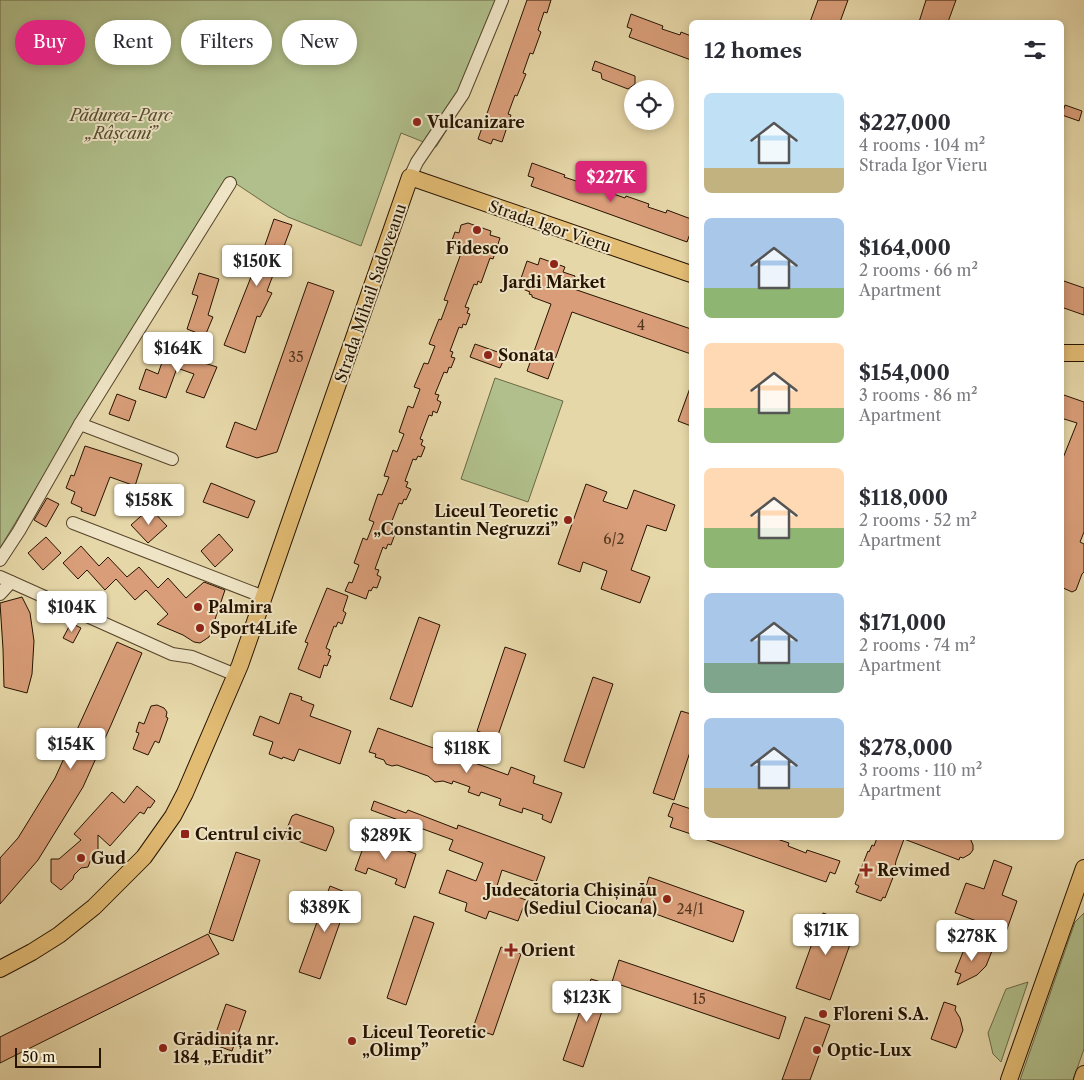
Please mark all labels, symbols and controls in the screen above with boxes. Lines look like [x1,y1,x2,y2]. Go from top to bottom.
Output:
chip: Buy [15,20,85,65]
chip: Rent [95,20,171,65]
chip: Filters [181,20,272,65]
chip: New [282,20,357,65]
icon: filters [1021,36,1049,64]
text: 12 homes [704,38,802,63]
map controls [624,80,674,130]
button: locate [624,80,674,130]
park label: Pădurea-Parc „Râșcani” [68,105,173,144]
text: $227,000 [859,110,951,135]
place label: Vulcanizare [426,112,525,132]
icon: home [744,113,804,173]
marker: Vulcanizare [411,116,423,128]
text: 4 rooms · 104 m² [859,135,985,155]
text: Strada Igor Vieru [859,155,988,175]
pin: $227K [576,160,646,203]
text: $227K [587,167,635,187]
street label: Strada Igor Vieru [486,196,614,256]
street label: Strada Mihail Sadoveanu [330,201,410,385]
marker: Fidesco [471,224,483,236]
text: $164,000 [859,235,951,260]
place label: Fidesco [445,238,509,258]
icon: home [744,238,804,298]
pin: $150K [222,244,292,287]
text: $150K [233,251,281,271]
marker: Jardi Market [548,258,560,270]
text: 2 rooms · 66 m² [859,260,978,280]
place label: Jardi Market [499,272,606,292]
text: Apartment [859,280,941,300]
house number: 4 [637,316,645,334]
pin: $164K [143,332,213,374]
text: $164K [154,338,202,358]
place label: Sonata [498,345,555,365]
house number: 35 [288,348,304,366]
marker: Sonata [482,349,494,361]
text: $154,000 [859,360,950,385]
icon: home [744,363,804,423]
text: 3 rooms · 86 m² [859,385,978,405]
text: Apartment [859,405,941,425]
pin: $158K [114,484,184,526]
text: $118,000 [859,485,948,510]
icon: home [744,488,804,548]
text: $158K [125,490,173,510]
place label: Liceul Teoretic „Constantin Negruzzi” [373,501,558,539]
text: 2 rooms · 52 m² [859,510,977,530]
marker: Liceul Teoretic „Constantin Negruzzi” [562,514,574,526]
house number: 6/2 [603,530,625,548]
text: Apartment [859,530,941,550]
pin: $104K [37,590,107,633]
text: $104K [48,597,96,617]
place label: Palmira [208,597,273,617]
marker: Palmira [192,601,204,613]
text: $171,000 [859,610,946,635]
icon: home [744,613,804,673]
place label: Sport4Life [210,618,298,638]
marker: Sport4Life [194,622,206,634]
text: 2 rooms · 74 m² [859,635,976,655]
text: Apartment [859,655,941,675]
pin: $154K [36,728,106,770]
pin: $118K [432,732,502,774]
text: $154K [47,734,95,754]
text: $278,000 [859,735,953,760]
text: $118K [444,738,490,758]
icon: home [744,738,804,798]
text: 3 rooms · 110 m² [859,760,982,780]
text: Apartment [859,780,941,800]
pin: $289K [351,818,421,861]
place label: Centrul civic [195,824,302,844]
text: $289K [361,825,411,845]
marker: Centrul civic [179,828,191,840]
place label: Gud [91,848,126,868]
marker: Gud [75,852,87,864]
place label: Revimed [877,860,950,880]
marker: Revimed [859,863,873,877]
place label: Judecătoria Chișinău (Sediul Ciocana) [482,880,657,918]
pin: $389K [290,890,360,933]
marker: Judecătoria Chișinău (Sediul Ciocana) [661,893,673,905]
text: $389K [300,897,350,917]
house number: 24/1 [676,900,704,918]
pin: $171K [791,914,861,956]
text: $171K [804,920,848,940]
pin: $278K [937,920,1007,962]
text: $278K [947,926,997,946]
place label: Orient [521,940,576,960]
marker: Orient [505,944,517,956]
pin: $123K [552,980,622,1023]
text: $123K [563,987,611,1007]
house number: 15 [692,990,706,1008]
place label: Floreni S.A. [833,1004,929,1024]
marker: Floreni S.A. [817,1008,829,1020]
place label: Liceul Teoretic „Olimp” [362,1022,486,1060]
place label: Grădinița nr. 184 „Erudit” [173,1029,279,1067]
marker: Liceul Teoretic „Olimp” [346,1035,358,1047]
place label: Optic-Lux [827,1040,912,1060]
marker: Grădinița nr. 184 „Erudit” [157,1042,169,1054]
marker: Optic-Lux [811,1044,823,1056]
scale bar [15,1045,101,1068]
text: 50 m [22,1048,55,1066]

